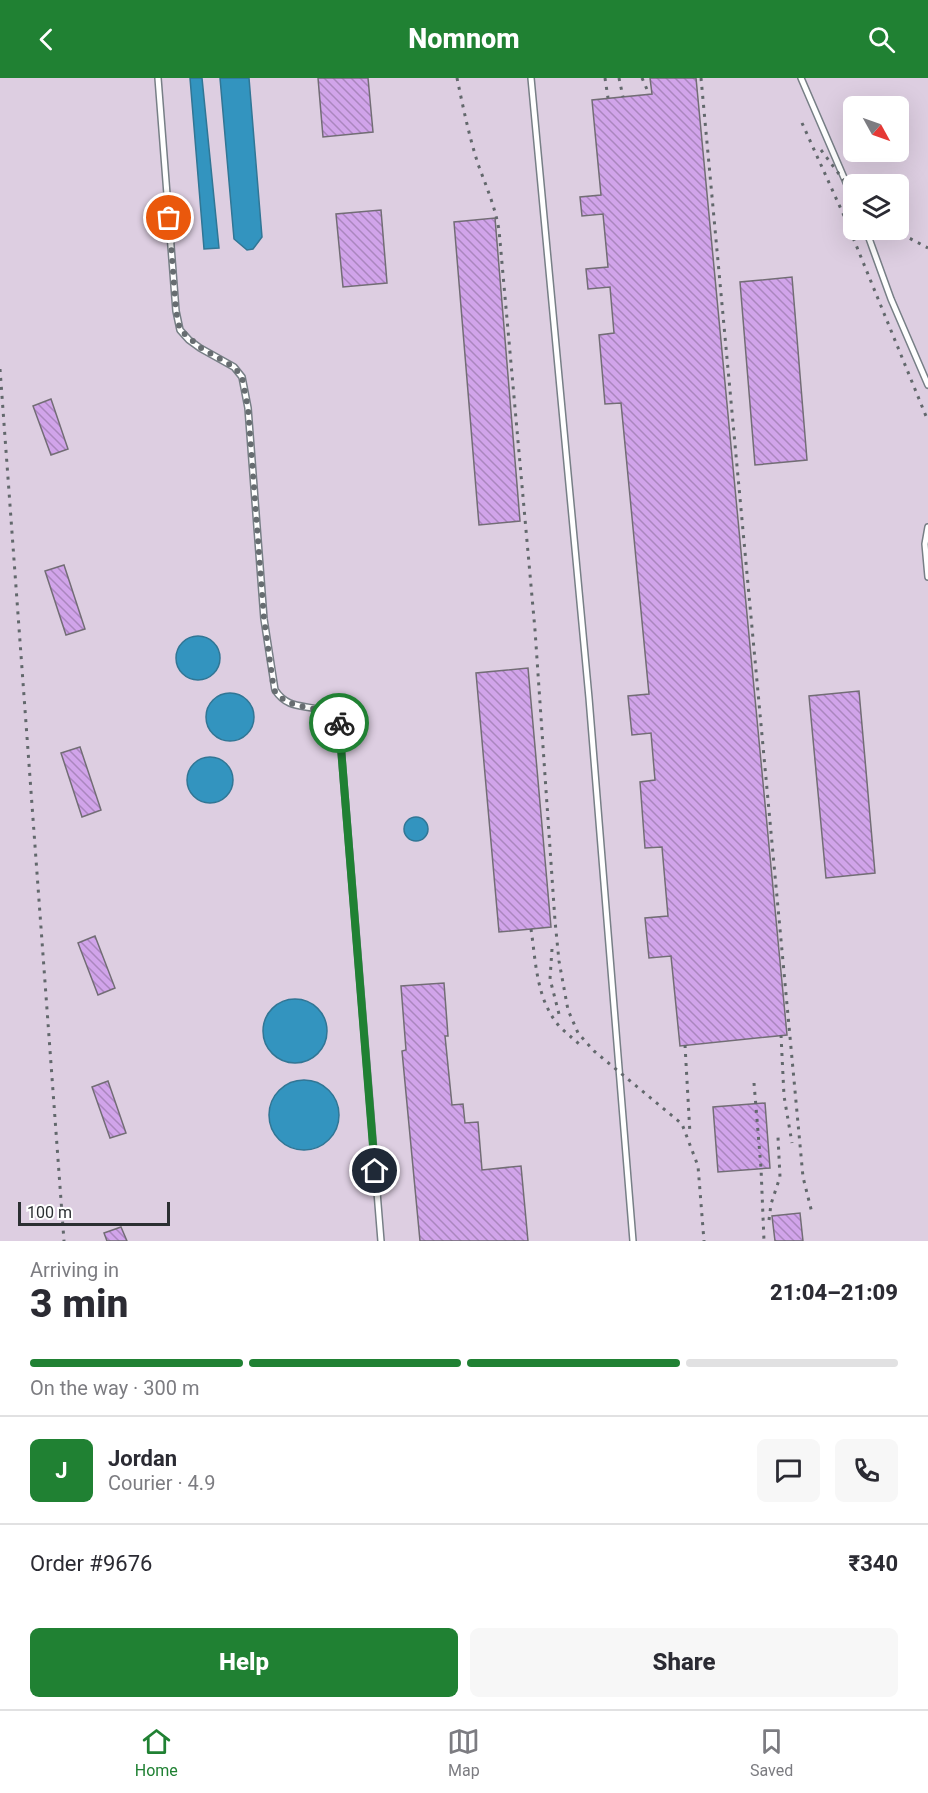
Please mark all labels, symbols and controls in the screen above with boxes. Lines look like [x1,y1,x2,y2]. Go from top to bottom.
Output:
icon: back [30,23,63,56]
text: Nomnom [408,23,520,55]
icon: search [865,23,898,56]
north arrow [843,96,909,162]
map controls [843,96,909,240]
button: layers [843,174,909,240]
pin [143,192,194,243]
icon: bag [152,201,185,234]
courier [309,693,369,753]
icon: bike [323,707,356,740]
pin [349,1145,400,1196]
icon: home [358,1154,391,1187]
scale bar [18,1199,170,1226]
text: 100 m [27,1203,72,1222]
text: Arriving in [30,1258,119,1282]
text: 21:04–21:09 [770,1280,898,1305]
text: 3 min [30,1281,128,1327]
text: On the way · 300 m [30,1376,199,1400]
button: chat [757,1439,820,1502]
button: phone [835,1439,898,1502]
text: Jordan [108,1446,177,1471]
text: J [55,1458,68,1483]
text: Courier · 4.9 [108,1471,215,1495]
text: Order #9676 [30,1551,152,1576]
text: ₹340 [849,1551,898,1576]
button: Help [30,1628,458,1697]
button: Share [470,1628,898,1697]
tab: Home [135,1725,178,1780]
tab: Map [447,1725,480,1780]
tab: Saved [750,1725,793,1780]

